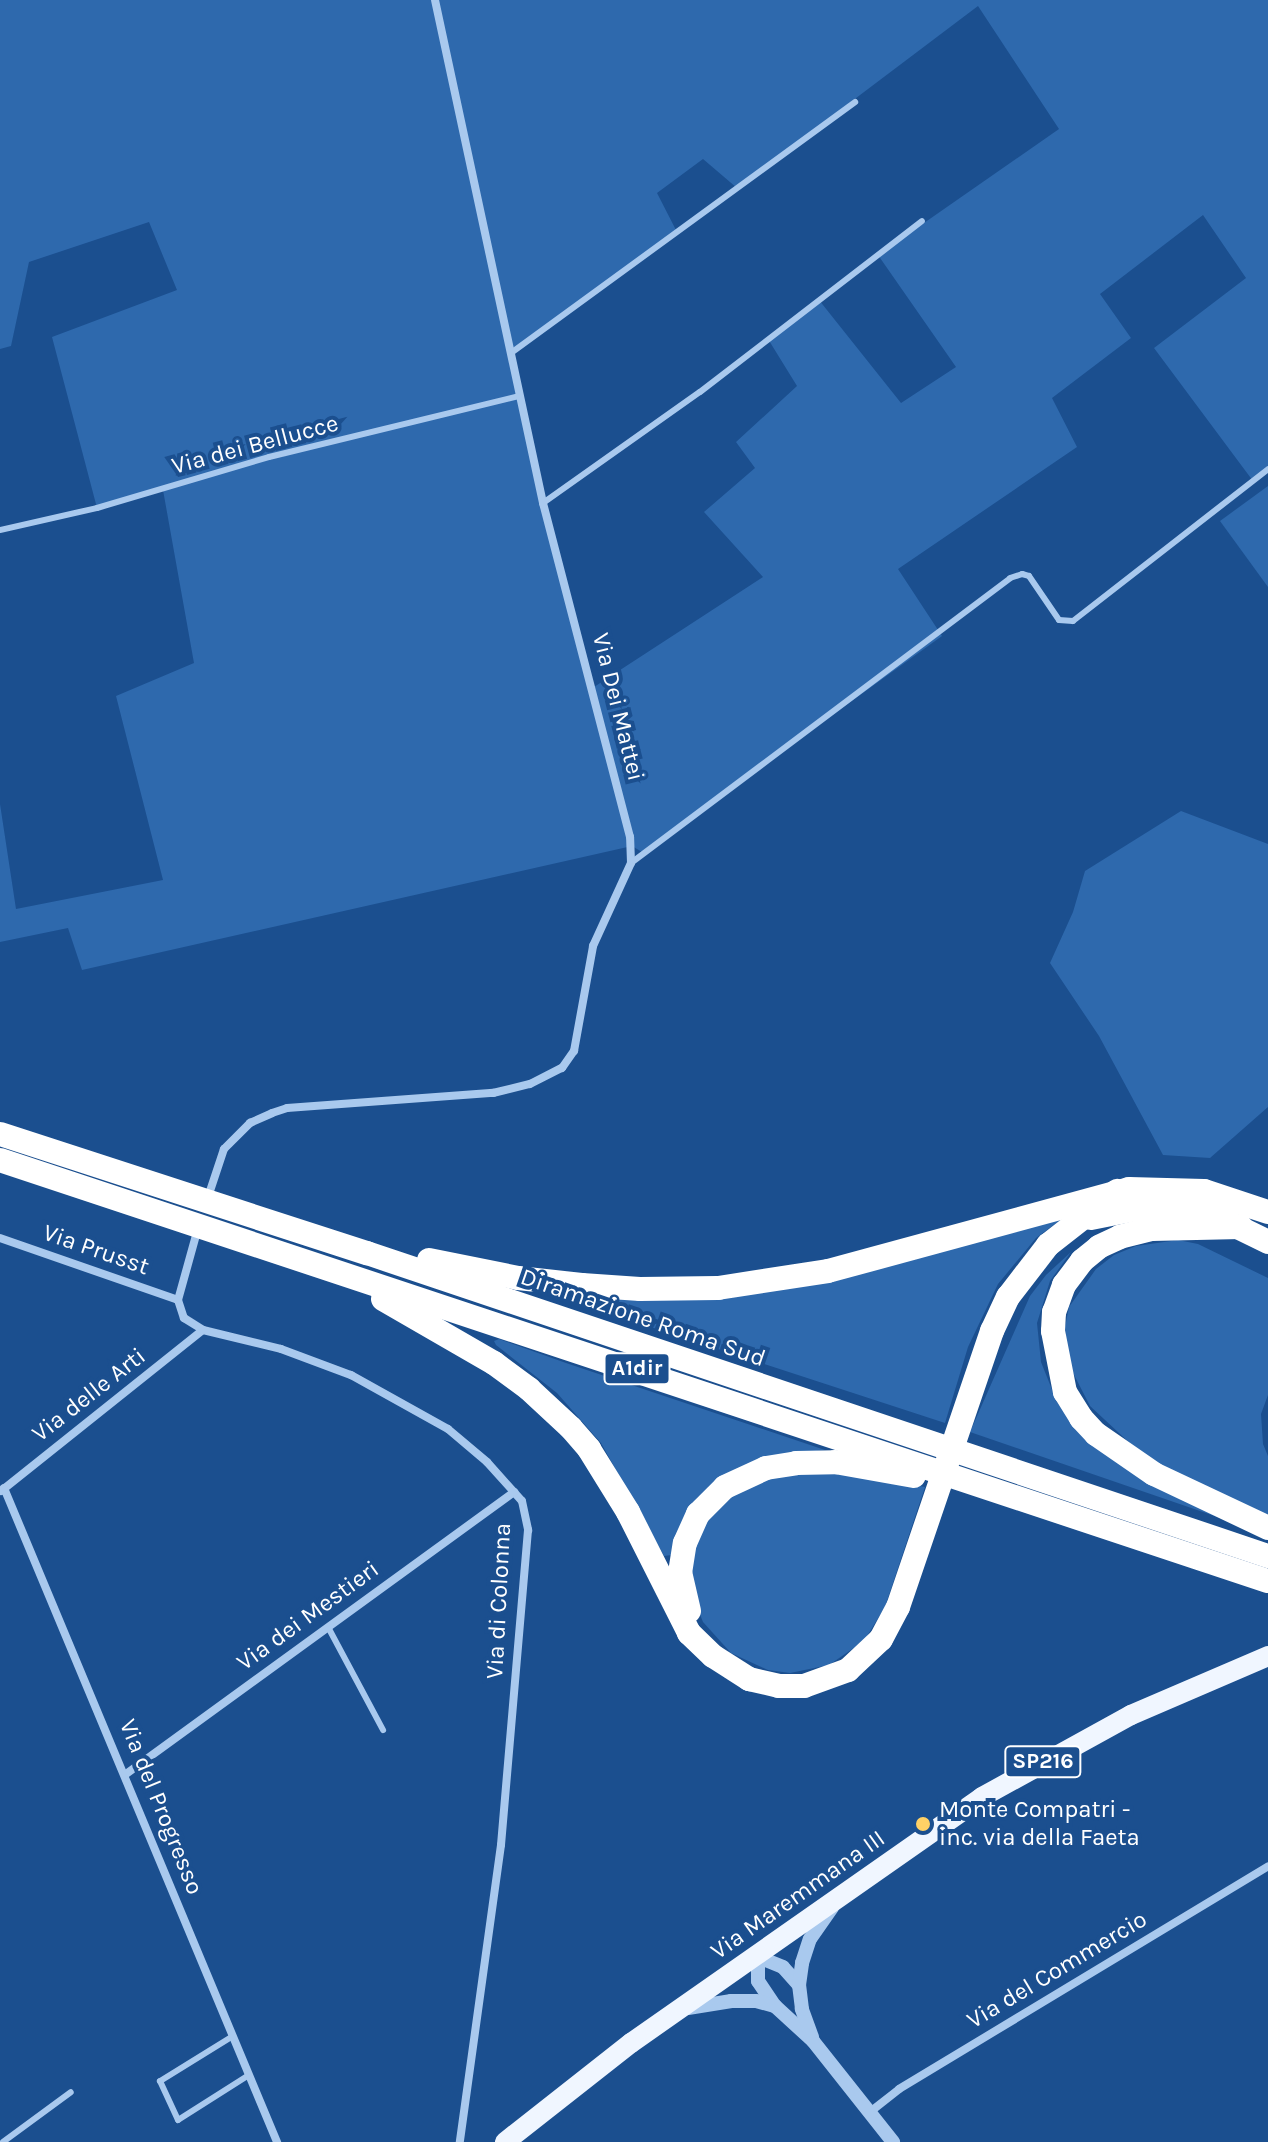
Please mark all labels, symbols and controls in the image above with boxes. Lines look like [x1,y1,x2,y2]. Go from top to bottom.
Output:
street label: Via dei Bellucce [169,409,341,481]
street label: Via Dei Mattei [586,630,650,784]
street label: Via Prusst [39,1218,153,1282]
street label: Diramazione Roma Sud [517,1263,769,1373]
street label: Via delle Arti [26,1342,152,1448]
road number: A1dir [603,1351,671,1387]
street label: Via di Colonna [481,1522,517,1680]
street label: Via dei Mestieri [231,1555,385,1677]
street label: Via del Progresso [113,1715,209,1899]
road number: SP216 [1003,1744,1083,1780]
place label: Monte Compatri - inc. via della Faeta [939,1796,1140,1852]
marker: Monte Compatri - inc. via della Faeta [914,1815,932,1833]
street label: Via Maremmana III [705,1824,891,1966]
street label: Via del Commercio [962,1905,1152,2035]

